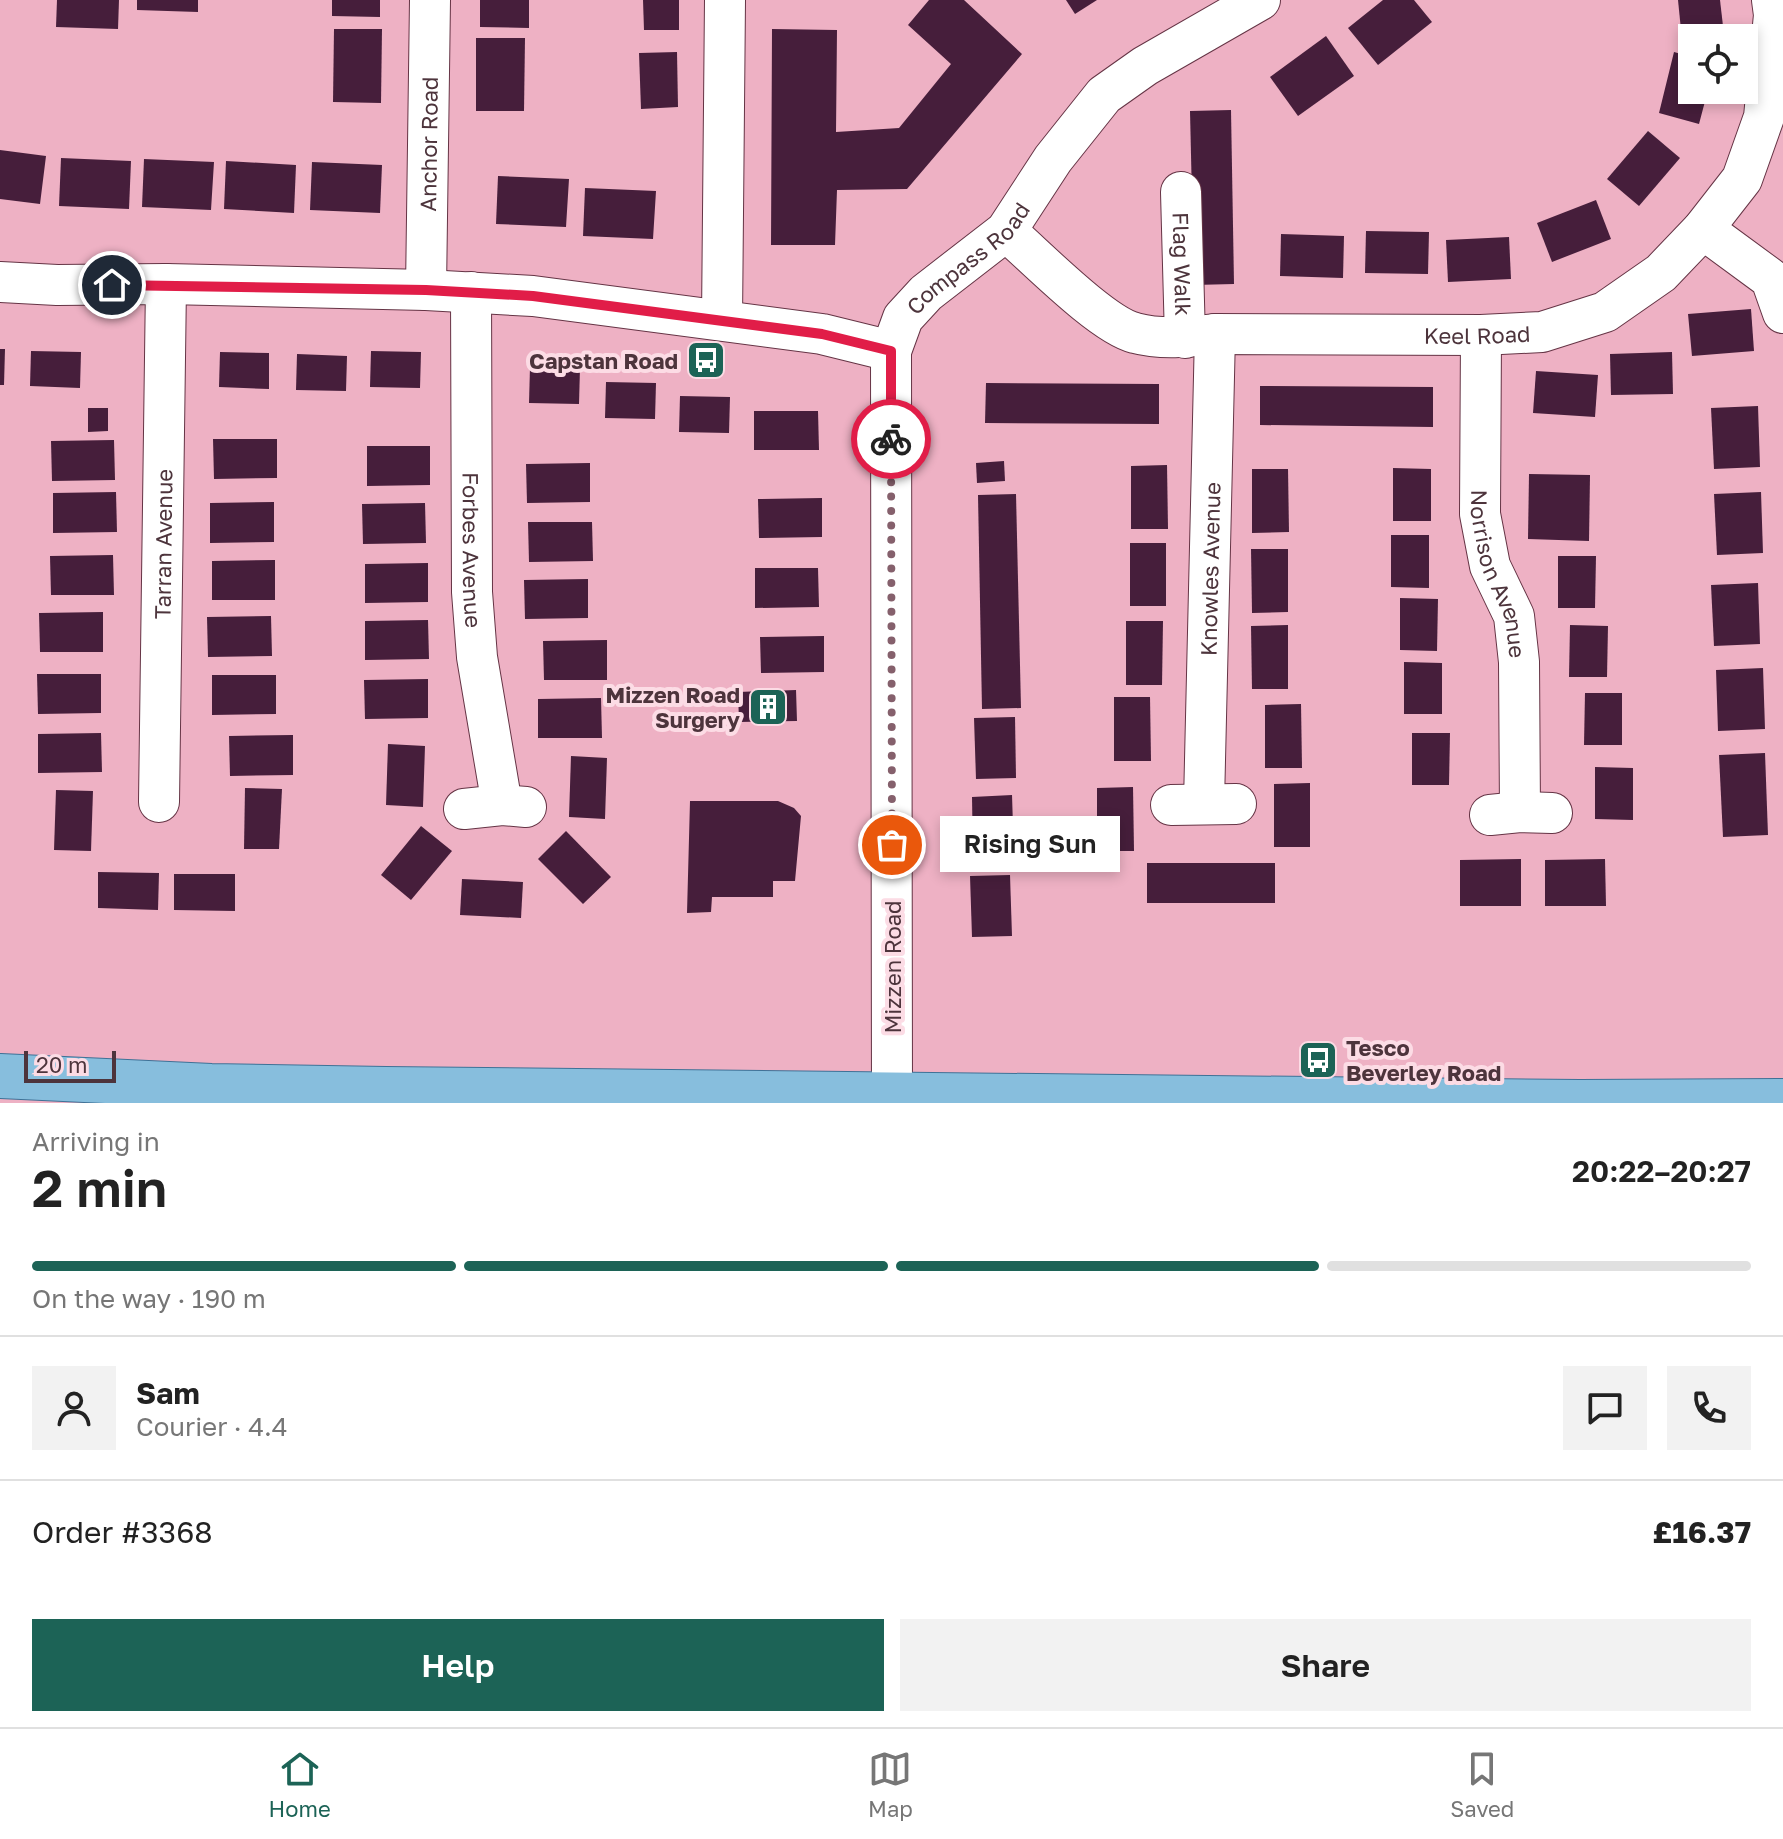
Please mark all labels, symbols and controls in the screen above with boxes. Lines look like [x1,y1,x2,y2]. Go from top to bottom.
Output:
map controls [1678,24,1758,104]
button: locate [1678,24,1758,104]
street label: Anchor Road [414,76,442,212]
street label: Compass Road [900,197,1035,319]
street label: Flag Walk [1168,212,1198,316]
pin [78,251,146,319]
icon: home [90,263,134,307]
street label: Keel Road [1424,319,1531,349]
bus stop icon: Capstan Road [685,339,727,381]
place label: Capstan Road [529,347,678,374]
courier [851,399,931,479]
icon: bike [869,417,913,461]
street label: Tarran Avenue [148,469,177,619]
street label: Forbes Avenue [458,472,488,629]
street label: Knowles Avenue [1194,482,1225,656]
street label: Norrison Avenue [1466,490,1532,659]
place label: Mizzen Road Surgery [606,681,740,733]
building icon: Mizzen Road Surgery [747,686,789,728]
pin [858,811,926,879]
callout: Rising Sun [940,817,1120,873]
icon: bag [870,823,914,867]
text: Rising Sun [964,828,1096,859]
street label: Mizzen Road [879,900,906,1034]
place label: Tesco Beverley Road [1346,1034,1501,1086]
bus stop icon: Tesco Beverley Road [1297,1039,1339,1081]
scale bar [24,1047,116,1083]
text: 20 m [36,1051,87,1078]
text: Arriving in [32,1126,160,1157]
text: 20:22–20:27 [1572,1153,1751,1189]
text: 2 min [32,1156,167,1218]
text: On the way · 190 m [32,1283,266,1314]
button: person [32,1366,116,1450]
button: chat [1563,1366,1647,1450]
button: phone [1667,1366,1751,1450]
text: Sam [136,1375,200,1411]
text: Courier · 4.4 [136,1411,288,1442]
text: Order #3368 [32,1514,213,1550]
text: £16.37 [1652,1514,1751,1550]
button: Help [32,1619,884,1711]
button: Share [900,1619,1751,1711]
tab: Home [269,1747,331,1822]
tab: Map [868,1747,913,1822]
tab: Saved [1450,1747,1514,1822]

